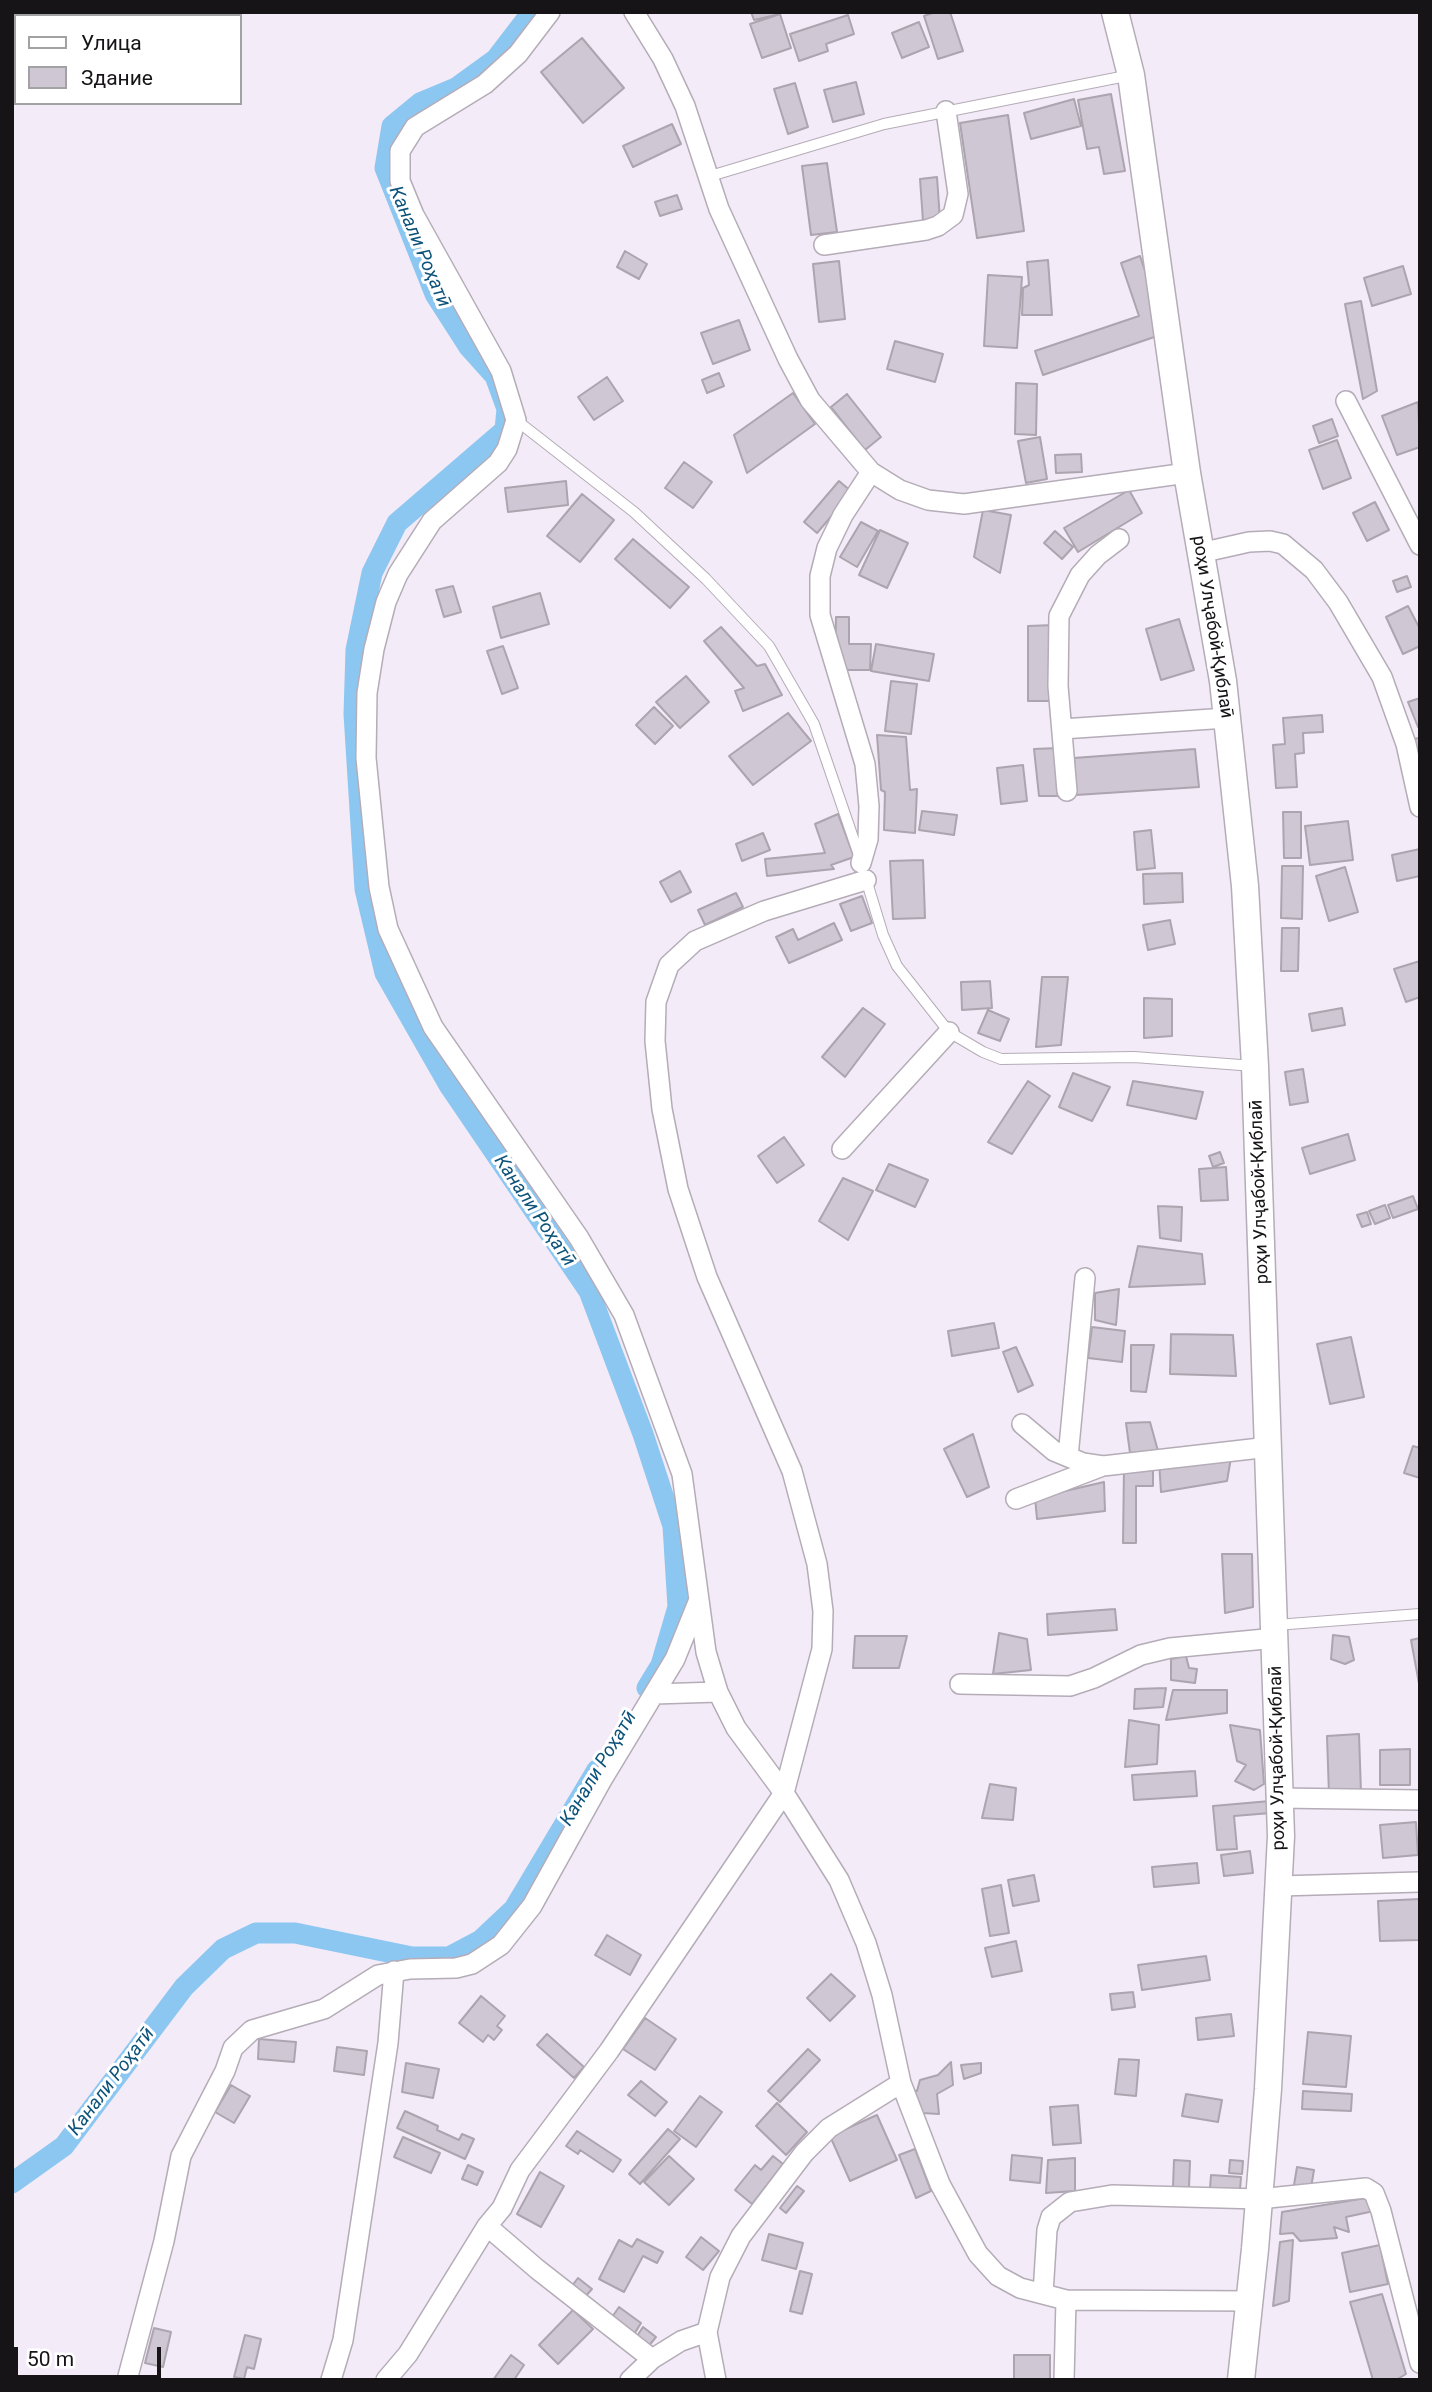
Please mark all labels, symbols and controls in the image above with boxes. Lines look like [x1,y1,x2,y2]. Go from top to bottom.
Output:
legend [14,14,242,105]
text: Улица [81,31,142,55]
text: Здание [81,66,153,90]
water label: Канали Роҳатӣ [383,183,455,311]
street label: роҳи Улҷабой-Қиблаӣ [1187,534,1237,720]
street label: роҳи Улҷабой-Қиблаӣ [1246,1099,1274,1285]
water label: Канали Роҳатӣ [488,1151,580,1271]
street label: роҳи Улҷабой-Қиблаӣ [1266,1666,1290,1850]
water label: Канали Роҳатӣ [556,1708,642,1830]
water label: Канали Роҳатӣ [64,2023,160,2141]
scale bar [18,2332,164,2376]
text: 50 m [27,2347,74,2371]

